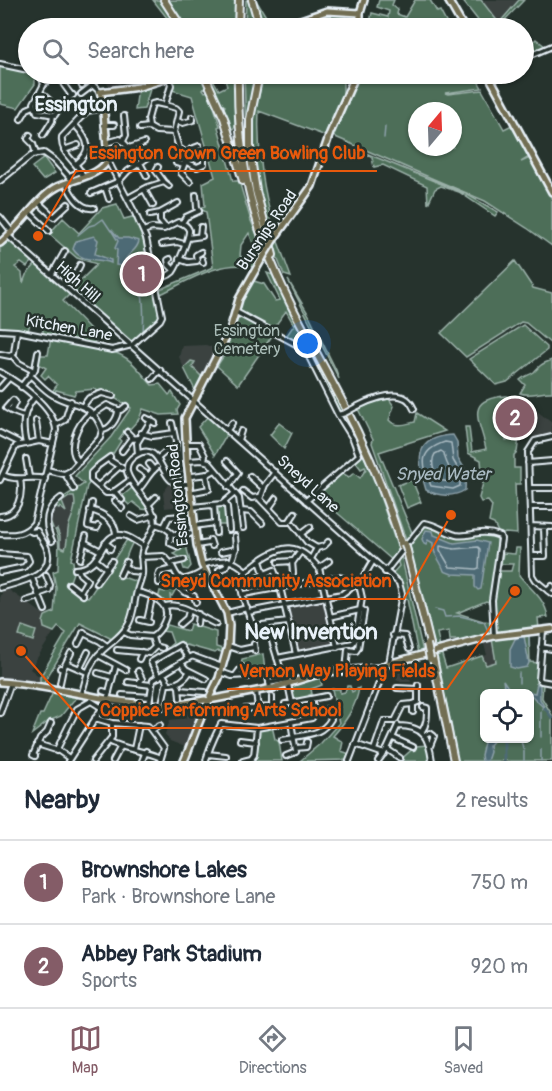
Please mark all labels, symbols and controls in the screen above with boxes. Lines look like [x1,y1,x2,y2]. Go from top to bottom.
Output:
search box [18,18,534,84]
icon: search [39,35,72,68]
text: Search here [87,37,194,65]
district label: Essington [35,92,117,117]
north arrow [408,102,462,156]
callout: Essington Crown Green Bowling Club [76,135,377,171]
text: Essington Crown Green Bowling Club [89,142,365,165]
street label: Bursnips Road [233,186,301,274]
pin: 1 [122,252,162,296]
street label: High Hill [52,257,104,307]
street label: Kitchen Lane [24,311,114,345]
park label: Essington Cemetery [214,321,280,359]
your location [293,329,322,358]
pin: 2 [496,396,534,440]
street label: Essington Road [163,443,193,547]
street label: Sneyd Lane [273,451,344,517]
water label: Snyed Water [395,463,493,486]
callout: Sneyd Community Association [149,563,404,599]
text: Sneyd Community Association [160,570,392,593]
district label: New Invention [244,618,378,646]
callout: Vernon Way Playing Fields [227,653,447,689]
text: Vernon Way Playing Fields [239,660,436,683]
map controls [480,689,534,743]
button: locate [480,689,534,743]
callout: Coppice Performing Arts School [88,692,354,728]
text: Coppice Performing Arts School [100,699,342,722]
text: Nearby [24,784,100,816]
text: 2 results [456,788,528,813]
text: Brownshore Lakes [81,856,247,884]
text: 1 [40,870,47,895]
text: 750 m [471,870,528,895]
text: Park · Brownshore Lane [81,884,275,909]
text: Abbey Park Stadium [81,940,262,968]
text: 2 [38,954,49,979]
text: 920 m [471,954,528,979]
text: Sports [81,968,137,993]
tab: Map [69,1022,102,1078]
tab: Directions [239,1022,307,1078]
tab: Saved [444,1022,483,1078]

